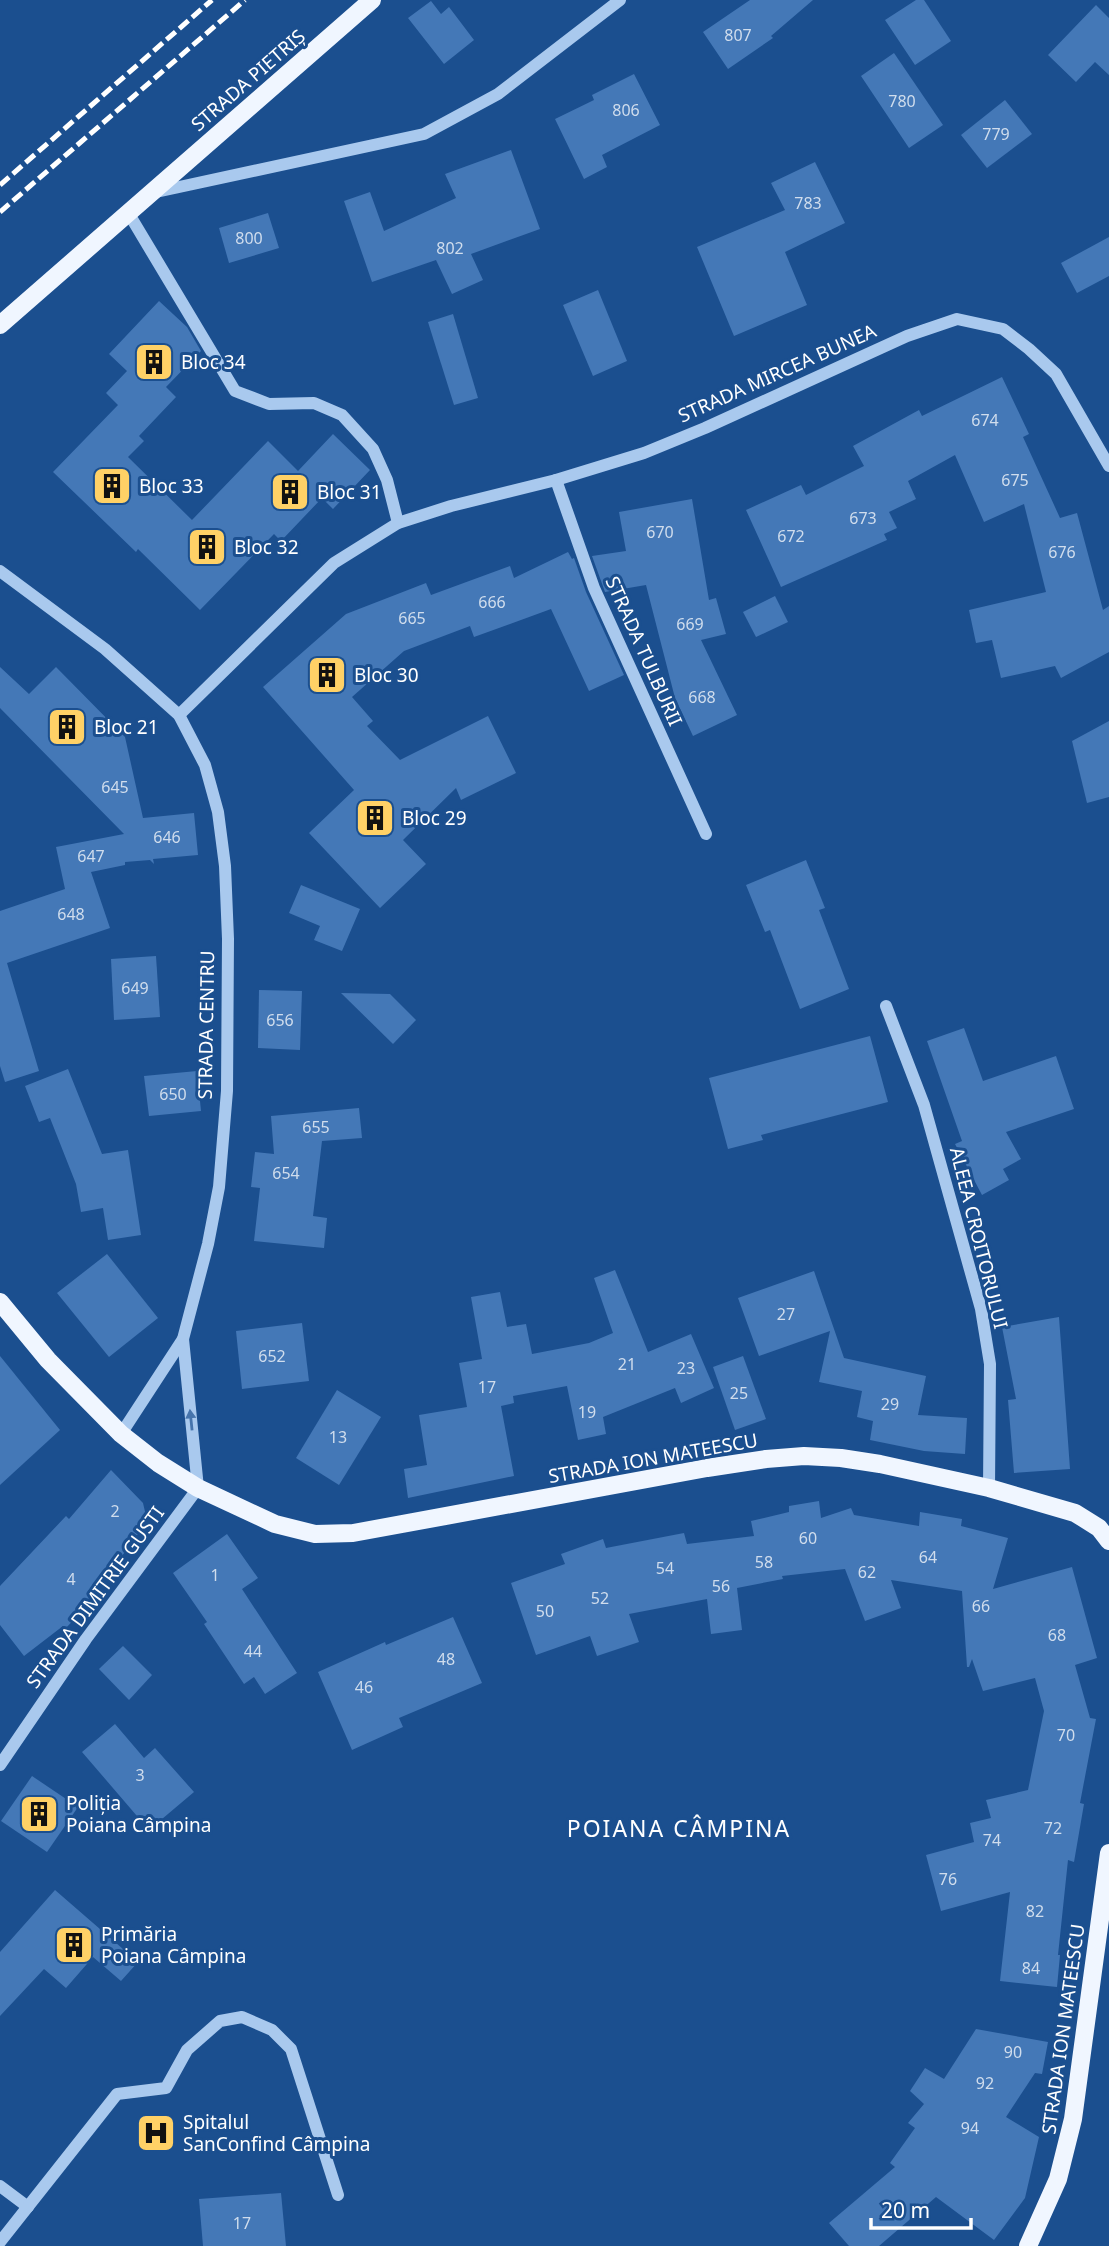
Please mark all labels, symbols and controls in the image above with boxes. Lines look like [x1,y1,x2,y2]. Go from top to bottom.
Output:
street label: STRADA PIETRIȘ [185,23,311,137]
house number: 807 [724,24,752,46]
house number: 780 [888,90,916,112]
house number: 806 [612,99,640,121]
house number: 779 [982,123,1010,145]
house number: 783 [794,192,822,214]
house number: 800 [235,227,263,249]
house number: 802 [436,237,464,259]
street label: STRADA MIRCEA BUNEA [674,317,881,428]
building icon: Bloc 34 [133,341,175,383]
place label: Bloc 34 [181,349,246,375]
house number: 674 [971,409,999,431]
building icon: Bloc 33 [91,465,133,507]
house number: 675 [1001,469,1029,491]
building icon: Bloc 31 [269,471,311,513]
place label: Bloc 33 [139,473,204,499]
place label: Bloc 31 [317,479,382,505]
house number: 673 [849,507,877,529]
house number: 670 [646,521,674,543]
house number: 672 [777,525,805,547]
building icon: Bloc 32 [186,526,228,568]
place label: Bloc 32 [234,534,299,560]
house number: 676 [1048,541,1076,563]
street label: STRADA TULBURII [599,572,689,730]
house number: 666 [478,591,506,613]
house number: 665 [398,607,426,629]
house number: 669 [676,613,704,635]
building icon: Bloc 30 [306,654,348,696]
place label: Bloc 30 [354,662,419,688]
house number: 668 [688,686,716,708]
building icon: Bloc 21 [46,706,88,748]
place label: Bloc 21 [94,714,159,740]
house number: 645 [101,776,129,798]
building icon: Bloc 29 [354,797,396,839]
place label: Bloc 29 [402,805,467,831]
house number: 646 [153,826,181,848]
house number: 647 [77,845,105,867]
house number: 648 [57,903,85,925]
street label: STRADA CENTRU [192,950,220,1100]
house number: 649 [121,977,149,999]
house number: 656 [266,1009,294,1031]
house number: 650 [159,1083,187,1105]
house number: 655 [302,1116,330,1138]
street label: ALEEA CROITORULUI [944,1144,1014,1332]
house number: 654 [272,1162,300,1184]
house number: 27 [777,1303,795,1325]
house number: 652 [258,1345,286,1367]
house number: 21 [618,1353,636,1375]
house number: 23 [677,1357,695,1379]
house number: 17 [478,1376,496,1398]
house number: 25 [730,1382,748,1404]
house number: 29 [881,1393,899,1415]
house number: 19 [578,1401,596,1423]
one-way arrow [186,1409,197,1431]
house number: 13 [329,1426,347,1448]
street label: STRADA ION MATEESCU [546,1427,760,1489]
house number: 2 [110,1500,120,1522]
street label: STRADA DIMITRIE GUSTI [20,1501,170,1693]
house number: 60 [799,1527,817,1549]
house number: 64 [919,1546,937,1568]
house number: 58 [755,1551,773,1573]
house number: 54 [656,1557,674,1579]
house number: 62 [858,1561,876,1583]
house number: 1 [210,1564,220,1586]
house number: 4 [66,1568,76,1590]
house number: 56 [712,1575,730,1597]
house number: 52 [591,1587,609,1609]
house number: 66 [972,1595,990,1617]
house number: 50 [536,1600,554,1622]
house number: 68 [1048,1624,1066,1646]
house number: 44 [244,1640,262,1662]
house number: 48 [437,1648,455,1670]
house number: 46 [355,1676,373,1698]
house number: 70 [1057,1724,1075,1746]
house number: 3 [135,1764,145,1786]
place label: Poliția Poiana Câmpina [66,1790,211,1838]
building icon: Poliția Poiana Câmpina [18,1793,60,1835]
district label: POIANA CÂMPINA [567,1812,791,1844]
house number: 72 [1044,1817,1062,1839]
house number: 74 [983,1829,1001,1851]
house number: 76 [939,1868,957,1890]
house number: 82 [1026,1900,1044,1922]
place label: Primăria Poiana Câmpina [101,1921,246,1969]
street label: STRADA ION MATEESCU [1035,1922,1091,2136]
building icon: Primăria Poiana Câmpina [53,1924,95,1966]
house number: 84 [1022,1957,1040,1979]
house number: 90 [1004,2041,1022,2063]
house number: 92 [976,2072,994,2094]
place label: Spitalul SanConfind Câmpina [183,2109,370,2157]
hospital icon: Spitalul SanConfind Câmpina [135,2112,177,2154]
house number: 94 [961,2117,979,2139]
scale bar [871,2186,971,2230]
text: 20 m [881,2196,930,2224]
house number: 17 [233,2212,251,2234]

